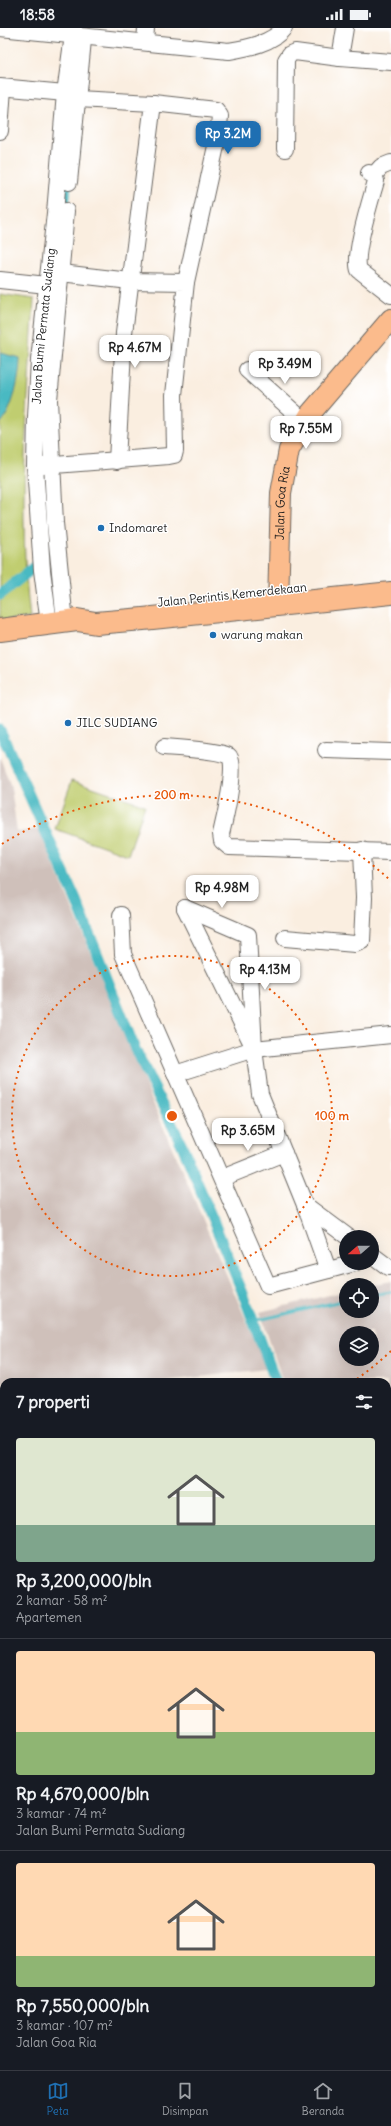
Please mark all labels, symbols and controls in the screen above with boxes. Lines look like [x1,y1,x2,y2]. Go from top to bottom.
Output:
text: 18:58 [20,5,55,24]
pin: Rp 3.2M [191,121,265,155]
text: Rp 3.2M [205,125,251,142]
street label: Jalan Bumi Permata Sudiang [29,247,58,404]
pin: Rp 4.67M [94,335,176,369]
text: Rp 4.67M [108,339,162,356]
pin: Rp 3.49M [244,351,326,385]
text: Rp 3.49M [258,355,312,372]
pin: Rp 7.55M [265,416,347,450]
text: Rp 7.55M [279,420,333,437]
street label: Jalan Goa Ria [272,465,293,541]
place label: Indomaret [109,520,167,535]
marker: Indomaret [96,523,106,533]
street label: Jalan Perintis Kemerdekaan [156,579,308,610]
place label: warung makan [221,627,303,642]
marker: warung makan [208,630,218,640]
place label: JILC SUDIANG [76,715,158,730]
marker: JILC SUDIANG [63,718,73,728]
text: 200 m [154,787,190,802]
pin: Rp 4.98M [181,875,263,909]
text: Rp 4.98M [195,879,249,896]
pin: Rp 4.13M [224,957,306,991]
text: Rp 4.13M [239,961,291,978]
text: 100 m [315,1108,349,1123]
centre of rings [165,1109,179,1123]
pin: Rp 3.65M [207,1118,289,1152]
text: Rp 3.65M [221,1122,275,1139]
north arrow [339,1230,379,1270]
map controls [339,1230,379,1366]
button: locate [339,1278,379,1318]
button: layers [339,1326,379,1366]
text: 7 properti [16,1391,90,1413]
icon: filters [353,1391,375,1413]
icon: home [160,1464,232,1536]
text: Rp 3,200,000/bln [16,1570,152,1592]
text: 2 kamar · 58 m² [16,1592,108,1609]
text: Apartemen [16,1609,82,1626]
icon: home [160,1677,232,1749]
text: Rp 4,670,000/bln [16,1783,149,1805]
text: 3 kamar · 74 m² [16,1805,107,1822]
text: Jalan Bumi Permata Sudiang [16,1822,185,1839]
icon: home [160,1889,232,1961]
text: Rp 7,550,000/bln [16,1995,149,2017]
text: 3 kamar · 107 m² [16,2017,113,2034]
text: Jalan Goa Ria [16,2034,97,2051]
tab: Peta [47,2080,69,2118]
tab: Disimpan [162,2080,208,2118]
tab: Beranda [301,2080,344,2118]

